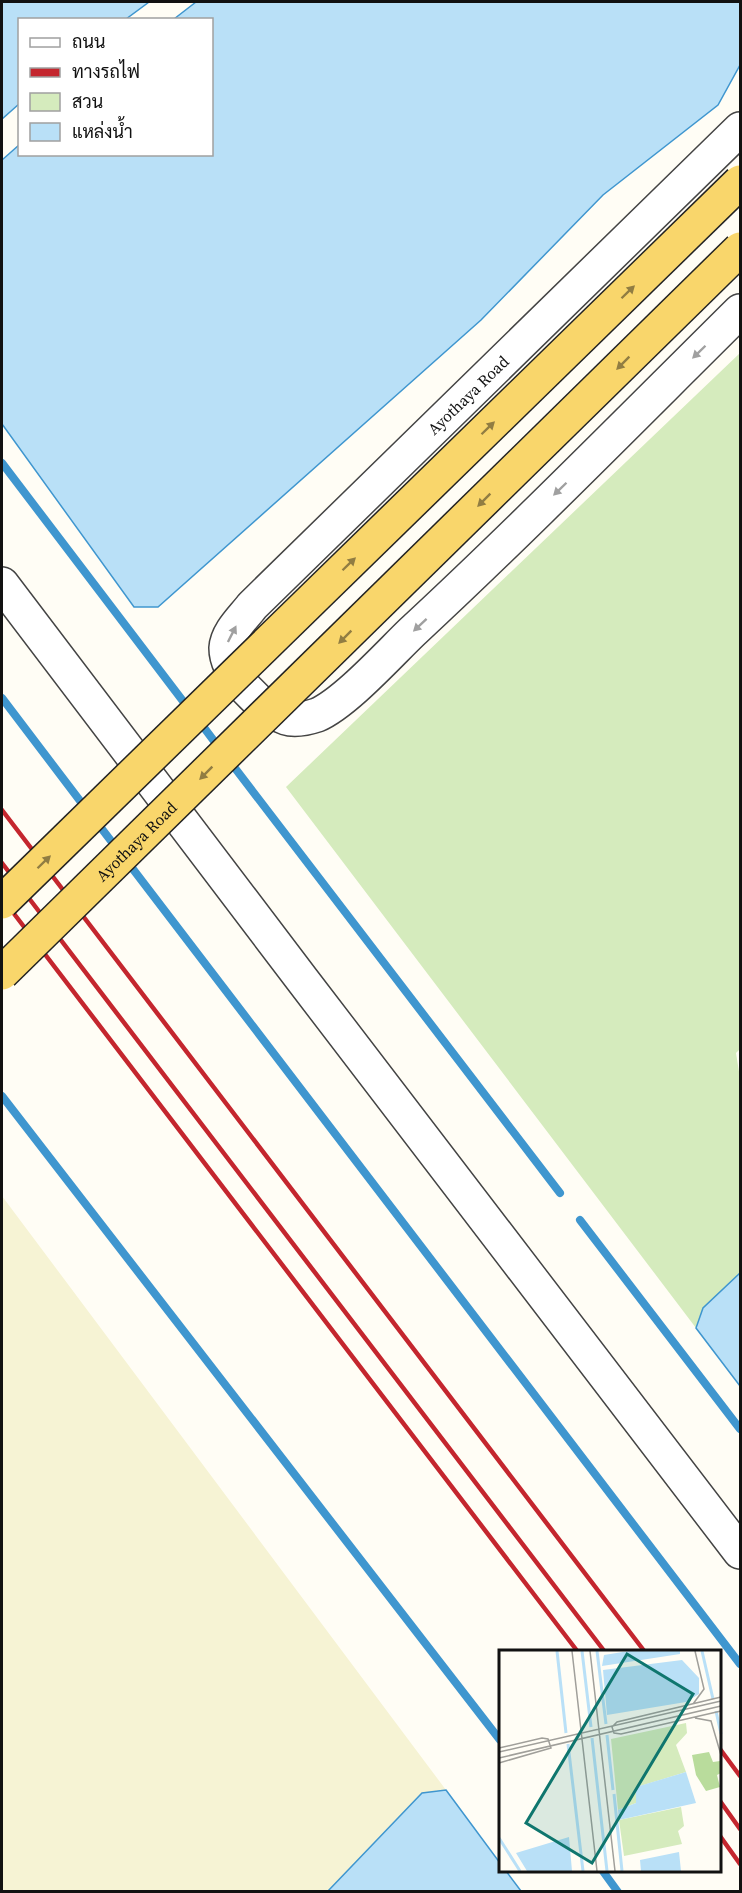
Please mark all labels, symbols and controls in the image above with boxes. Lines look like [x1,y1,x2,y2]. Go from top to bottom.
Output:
legend [18,18,213,156]
text: ถนน [72,29,105,54]
text: ทางรถไฟ [72,59,140,84]
text: สวน [72,89,103,114]
text: แหล่งน้ำ [72,116,133,144]
one-way arrow [621,285,635,299]
one-way arrow [692,345,706,359]
street label: Ayothaya Road [423,351,513,439]
one-way arrow [616,355,630,369]
one-way arrow [481,421,496,435]
one-way arrow [552,482,567,496]
one-way arrow [477,493,492,507]
one-way arrow [341,557,356,571]
one-way arrow [413,618,428,631]
one-way arrow [227,626,236,643]
one-way arrow [339,629,353,643]
one-way arrow [200,766,214,780]
street label: Ayothaya Road [91,797,181,886]
one-way arrow [36,855,50,869]
inset map [499,1650,721,1872]

